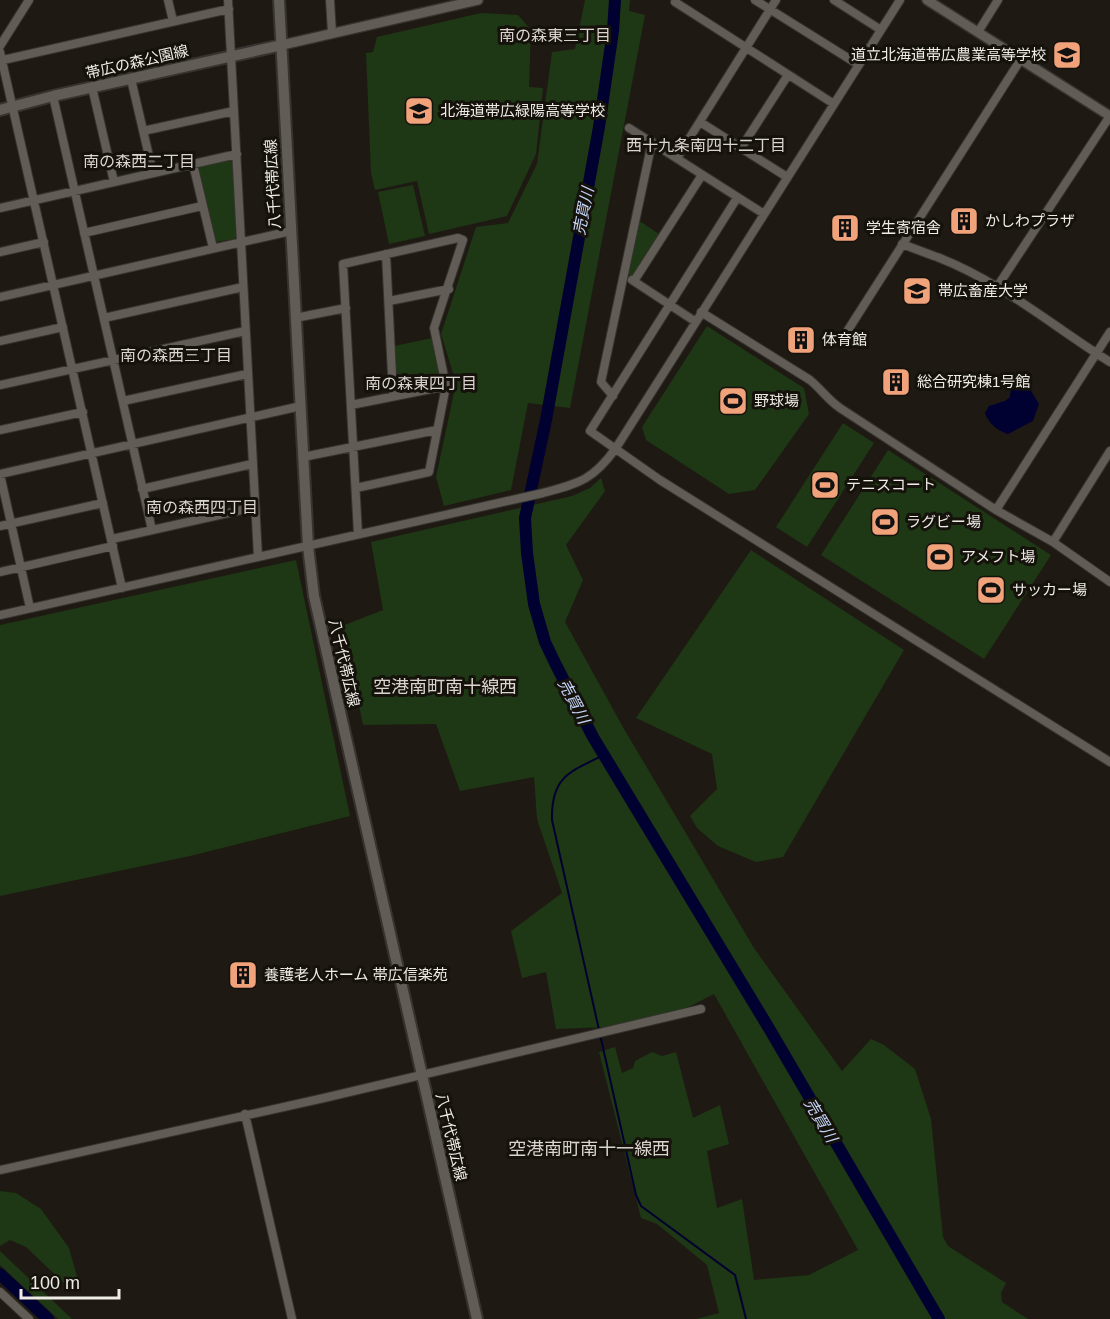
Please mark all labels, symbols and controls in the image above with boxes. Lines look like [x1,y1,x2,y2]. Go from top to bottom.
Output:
district label: 南の森東三丁目 [499,27,611,44]
school or university icon: 道立北海道帯広農業高等学校 [1051,39,1083,71]
street label: 帯広の森公園線 [84,41,190,82]
place label: 道立北海道帯広農業高等学校 [851,46,1046,63]
school or university icon: 北海道帯広緑陽高等学校 [403,95,435,127]
place label: 北海道帯広緑陽高等学校 [440,102,605,119]
district label: 西十九条南四十二丁目 [626,137,786,154]
street label: 八千代帯広線 [262,139,283,229]
district label: 南の森西二丁目 [83,153,195,170]
water label: 売買川 [571,184,597,236]
building icon: かしわプラザ [948,205,980,237]
building icon: 学生寄宿舎 [829,212,861,244]
place label: かしわプラザ [985,212,1075,229]
place label: 学生寄宿舎 [866,219,941,236]
school or university icon: 帯広畜産大学 [901,275,933,307]
place label: 帯広畜産大学 [938,282,1028,299]
building icon: 体育館 [785,324,817,356]
place label: 体育館 [822,331,867,348]
district label: 南の森西三丁目 [120,347,232,364]
building icon: 総合研究棟1号館 [880,366,912,398]
place label: 総合研究棟1号館 [917,373,1030,390]
district label: 南の森東四丁目 [365,375,477,392]
sports icon: 野球場 [717,385,749,417]
place label: 野球場 [754,392,799,409]
sports icon: テニスコート [809,469,841,501]
place label: テニスコート [846,476,936,493]
district label: 南の森西四丁目 [146,499,258,516]
sports icon: ラグビー場 [869,506,901,538]
place label: ラグビー場 [906,513,981,530]
sports icon: アメフト場 [924,541,956,573]
place label: アメフト場 [961,548,1035,565]
sports icon: サッカー場 [975,574,1007,606]
place label: サッカー場 [1012,581,1087,598]
street label: 八千代帯広線 [326,617,363,709]
water label: 売買川 [555,676,593,728]
district label: 空港南町南十線西 [373,677,517,697]
building icon: 養護老人ホーム 帯広信楽苑 [227,959,259,991]
place label: 養護老人ホーム 帯広信楽苑 [264,966,448,983]
street label: 八千代帯広線 [433,1091,470,1183]
water label: 売買川 [801,1095,841,1147]
district label: 空港南町南十一線西 [508,1139,670,1159]
scale bar [21,1262,118,1300]
text: 100 m [30,1273,80,1293]

